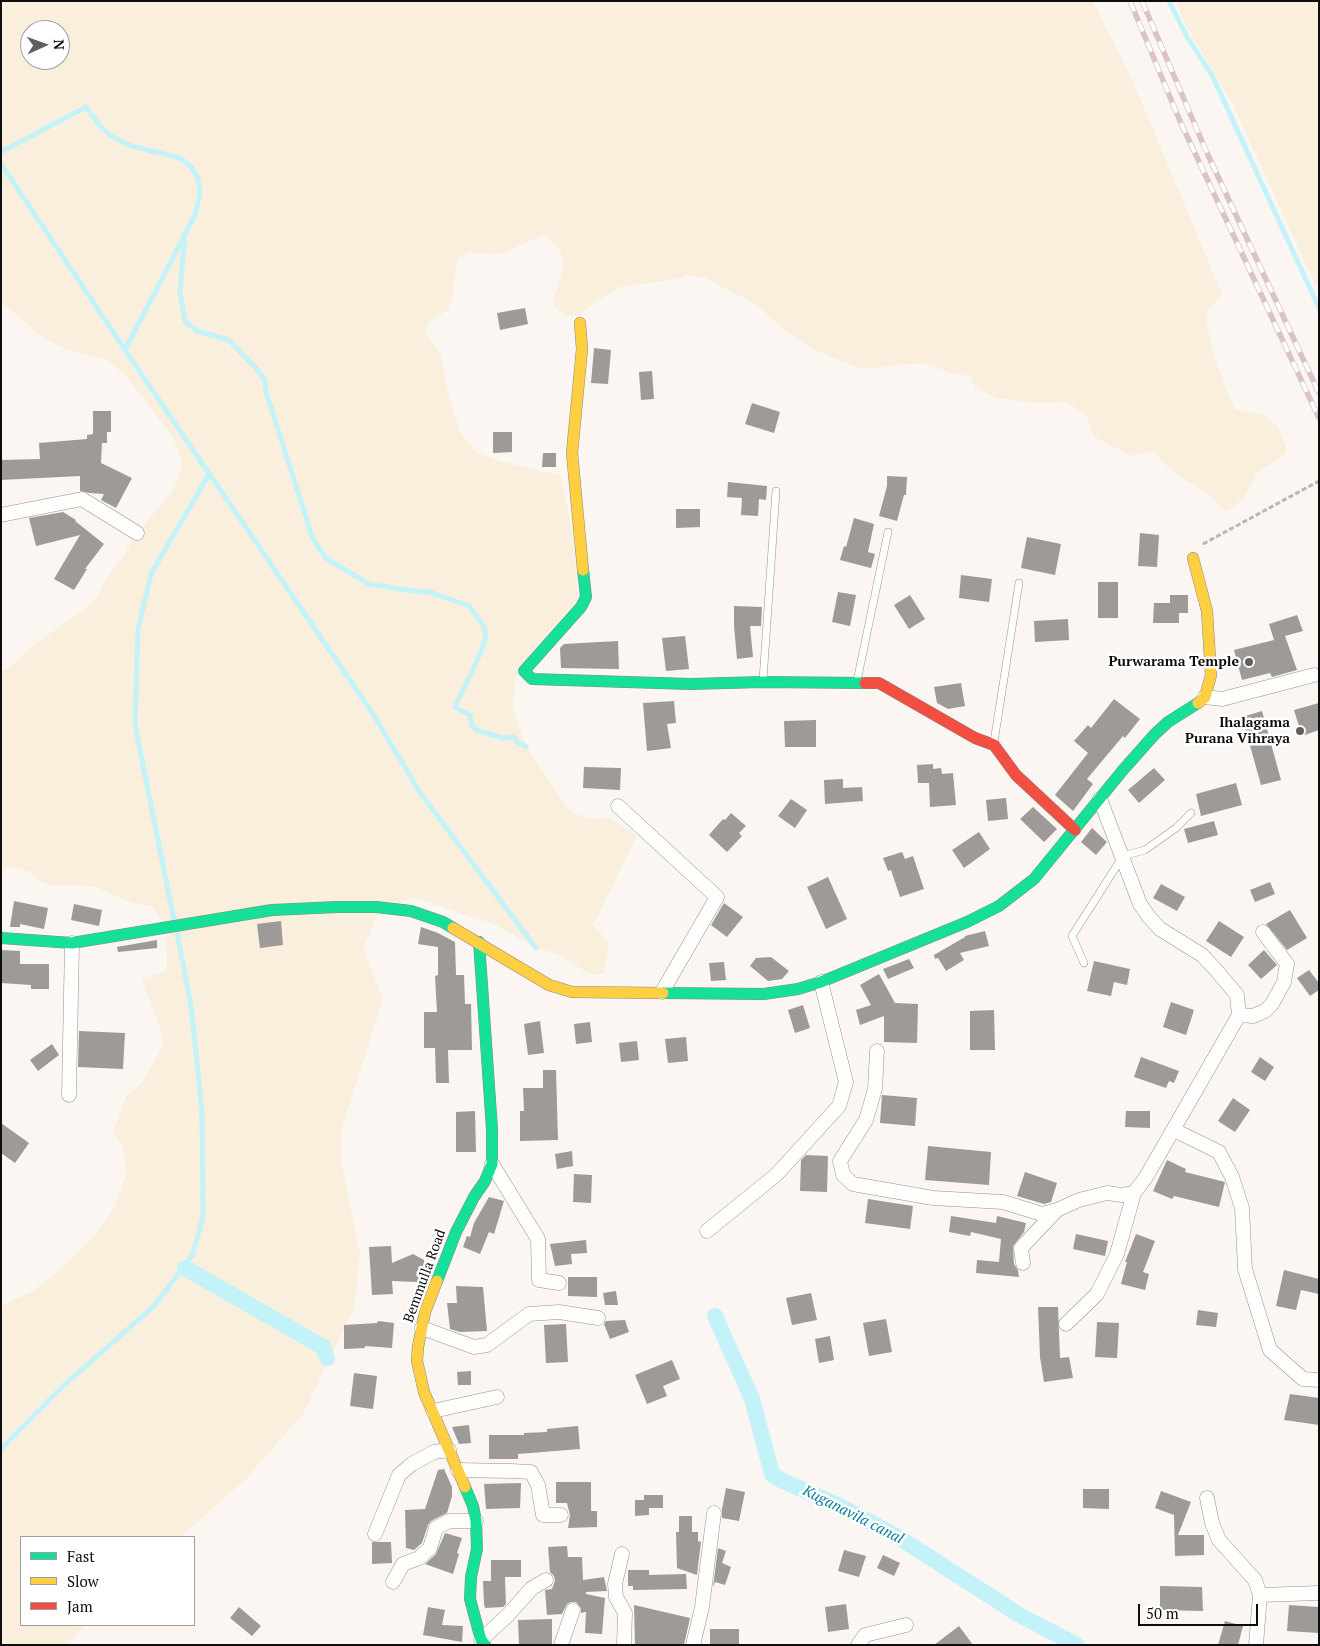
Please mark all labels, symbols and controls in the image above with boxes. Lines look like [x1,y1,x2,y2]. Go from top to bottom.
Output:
north arrow [20,20,70,70]
text: N [50,39,69,50]
place label: Purwarama Temple [1108,654,1239,670]
marker: Purwarama Temple [1243,656,1255,668]
place label: Ihalagama Purana Vihraya [1185,715,1290,748]
marker: Ihalagama Purana Vihraya [1294,725,1306,737]
street label: Bemmulla Road [400,1227,450,1325]
water label: Kuganavila canal [800,1482,906,1548]
legend [20,1536,195,1626]
text: Fast [67,1546,95,1566]
text: Slow [67,1571,99,1591]
scale bar [1140,1594,1260,1626]
text: Jam [67,1596,93,1616]
text: 50 m [1146,1603,1179,1623]

